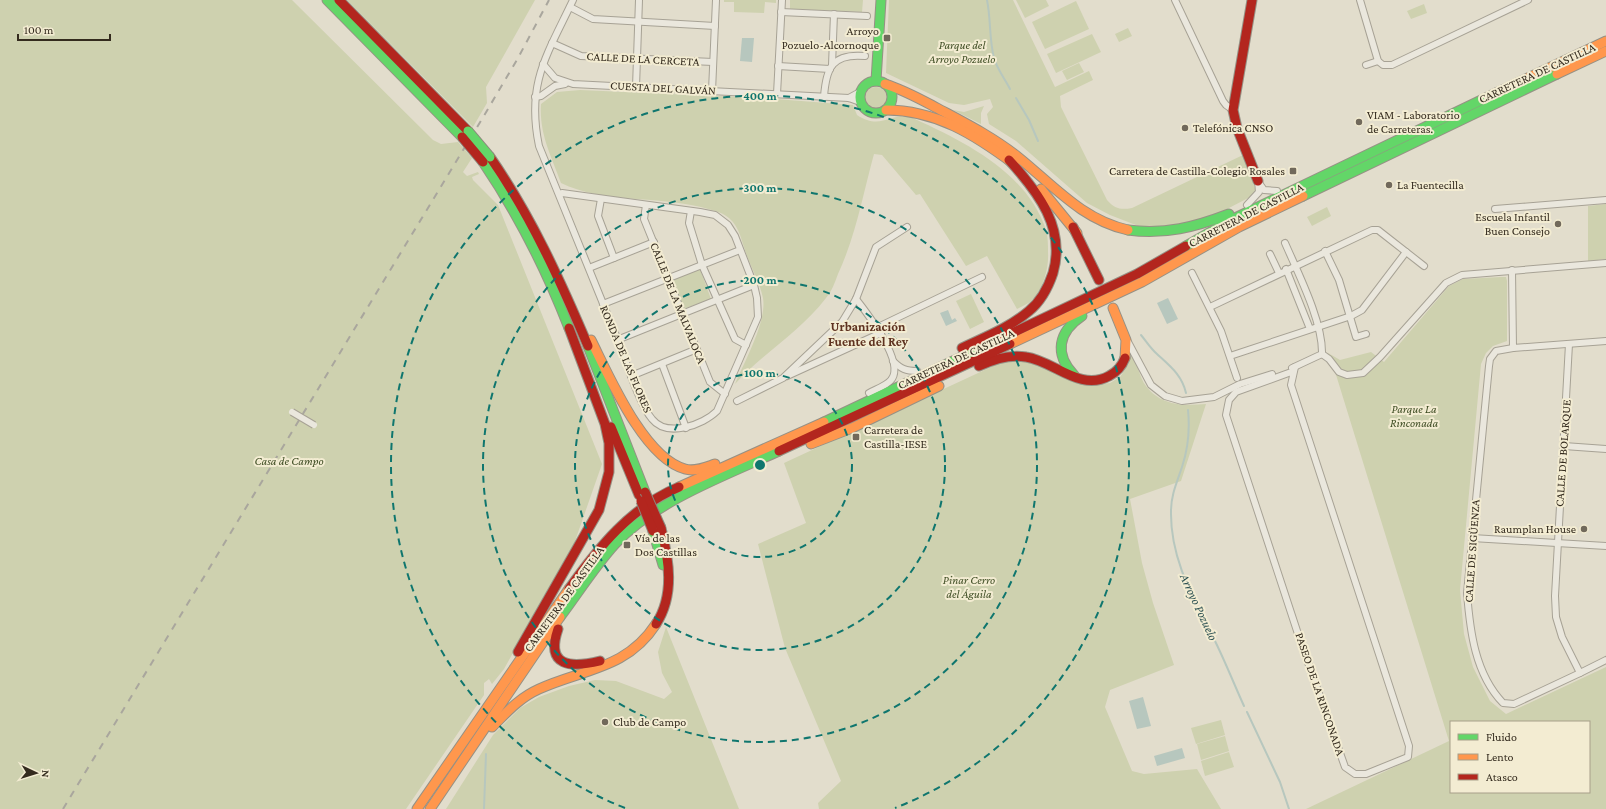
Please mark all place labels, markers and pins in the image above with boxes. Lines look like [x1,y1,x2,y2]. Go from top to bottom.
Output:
place label: Arroyo Pozuelo-Alcornoque [782,24,879,52]
marker: Arroyo Pozuelo-Alcornoque [882,33,892,43]
place label: VIAM - Laboratorio de Carreteras. [1367,108,1460,136]
marker: VIAM - Laboratorio de Carreteras. [1354,117,1364,127]
place label: Telefónica CNSO [1193,121,1273,135]
marker: Telefónica CNSO [1180,123,1190,133]
place label: Carretera de Castilla-Colegio Rosales [1109,164,1285,178]
marker: Carretera de Castilla-Colegio Rosales [1288,166,1298,176]
place label: La Fuentecilla [1397,178,1464,192]
marker: La Fuentecilla [1384,180,1394,190]
place label: Escuela Infantil Buen Consejo [1475,210,1550,238]
marker: Escuela Infantil Buen Consejo [1553,219,1563,229]
place label: Carretera de Castilla-IESE [864,423,927,451]
marker: Carretera de Castilla-IESE [851,432,861,442]
centre of rings [753,458,767,472]
place label: Raumplan House [1494,522,1576,536]
marker: Raumplan House [1579,524,1589,534]
place label: Vía de las Dos Castillas [635,531,697,559]
marker: Vía de las Dos Castillas [622,540,632,550]
place label: Club de Campo [613,715,686,729]
marker: Club de Campo [600,717,610,727]

